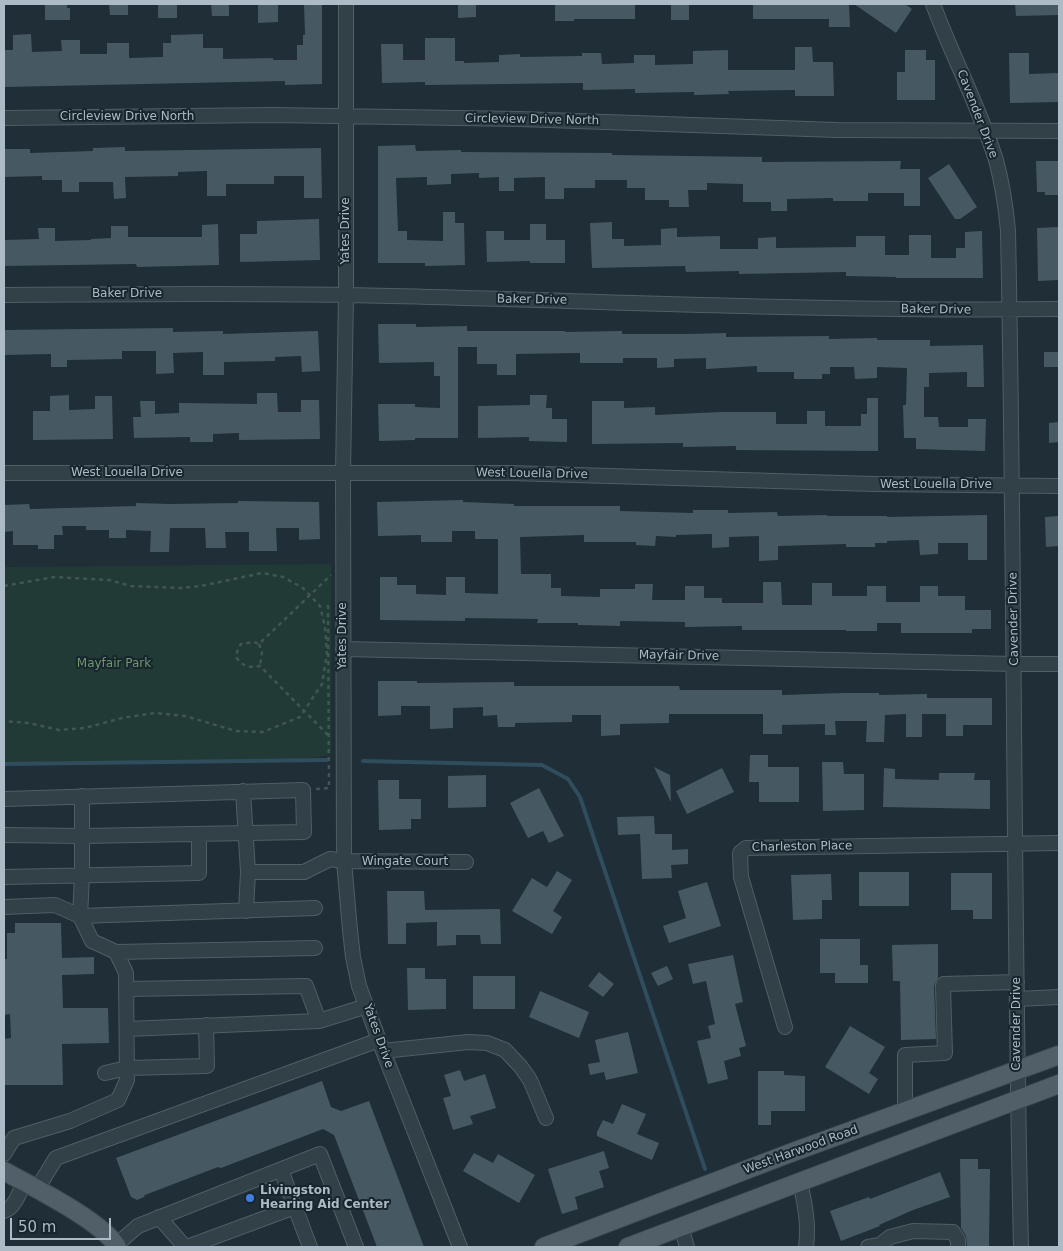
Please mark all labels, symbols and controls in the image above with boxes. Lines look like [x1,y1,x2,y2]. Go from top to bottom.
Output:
street label: Cavender Drive [954,68,1000,160]
street label: Circleview Drive North [60,110,194,124]
street label: Circleview Drive North [465,112,599,128]
street label: Yates Drive [339,197,353,265]
street label: Baker Drive [92,287,162,301]
street label: Baker Drive [497,292,567,308]
street label: Baker Drive [901,302,971,318]
street label: West Louella Drive [71,466,183,480]
street label: West Louella Drive [476,466,588,482]
street label: West Louella Drive [880,478,992,492]
street label: Cavender Drive [1006,572,1022,666]
street label: Yates Drive [336,602,350,670]
street label: Mayfair Drive [639,648,719,664]
park label: Mayfair Park [77,657,151,671]
street label: Charleston Place [752,839,852,855]
street label: Wingate Court [362,855,448,869]
street label: Cavender Drive [1010,977,1024,1071]
street label: Yates Drive [360,1002,396,1070]
street label: West Harwood Road [742,1123,860,1177]
place label: Livingston Hearing Aid Center [260,1184,389,1212]
marker: Livingston Hearing Aid Center [244,1192,256,1204]
scale bar [12,1208,114,1240]
text: 50 m [18,1218,56,1236]

